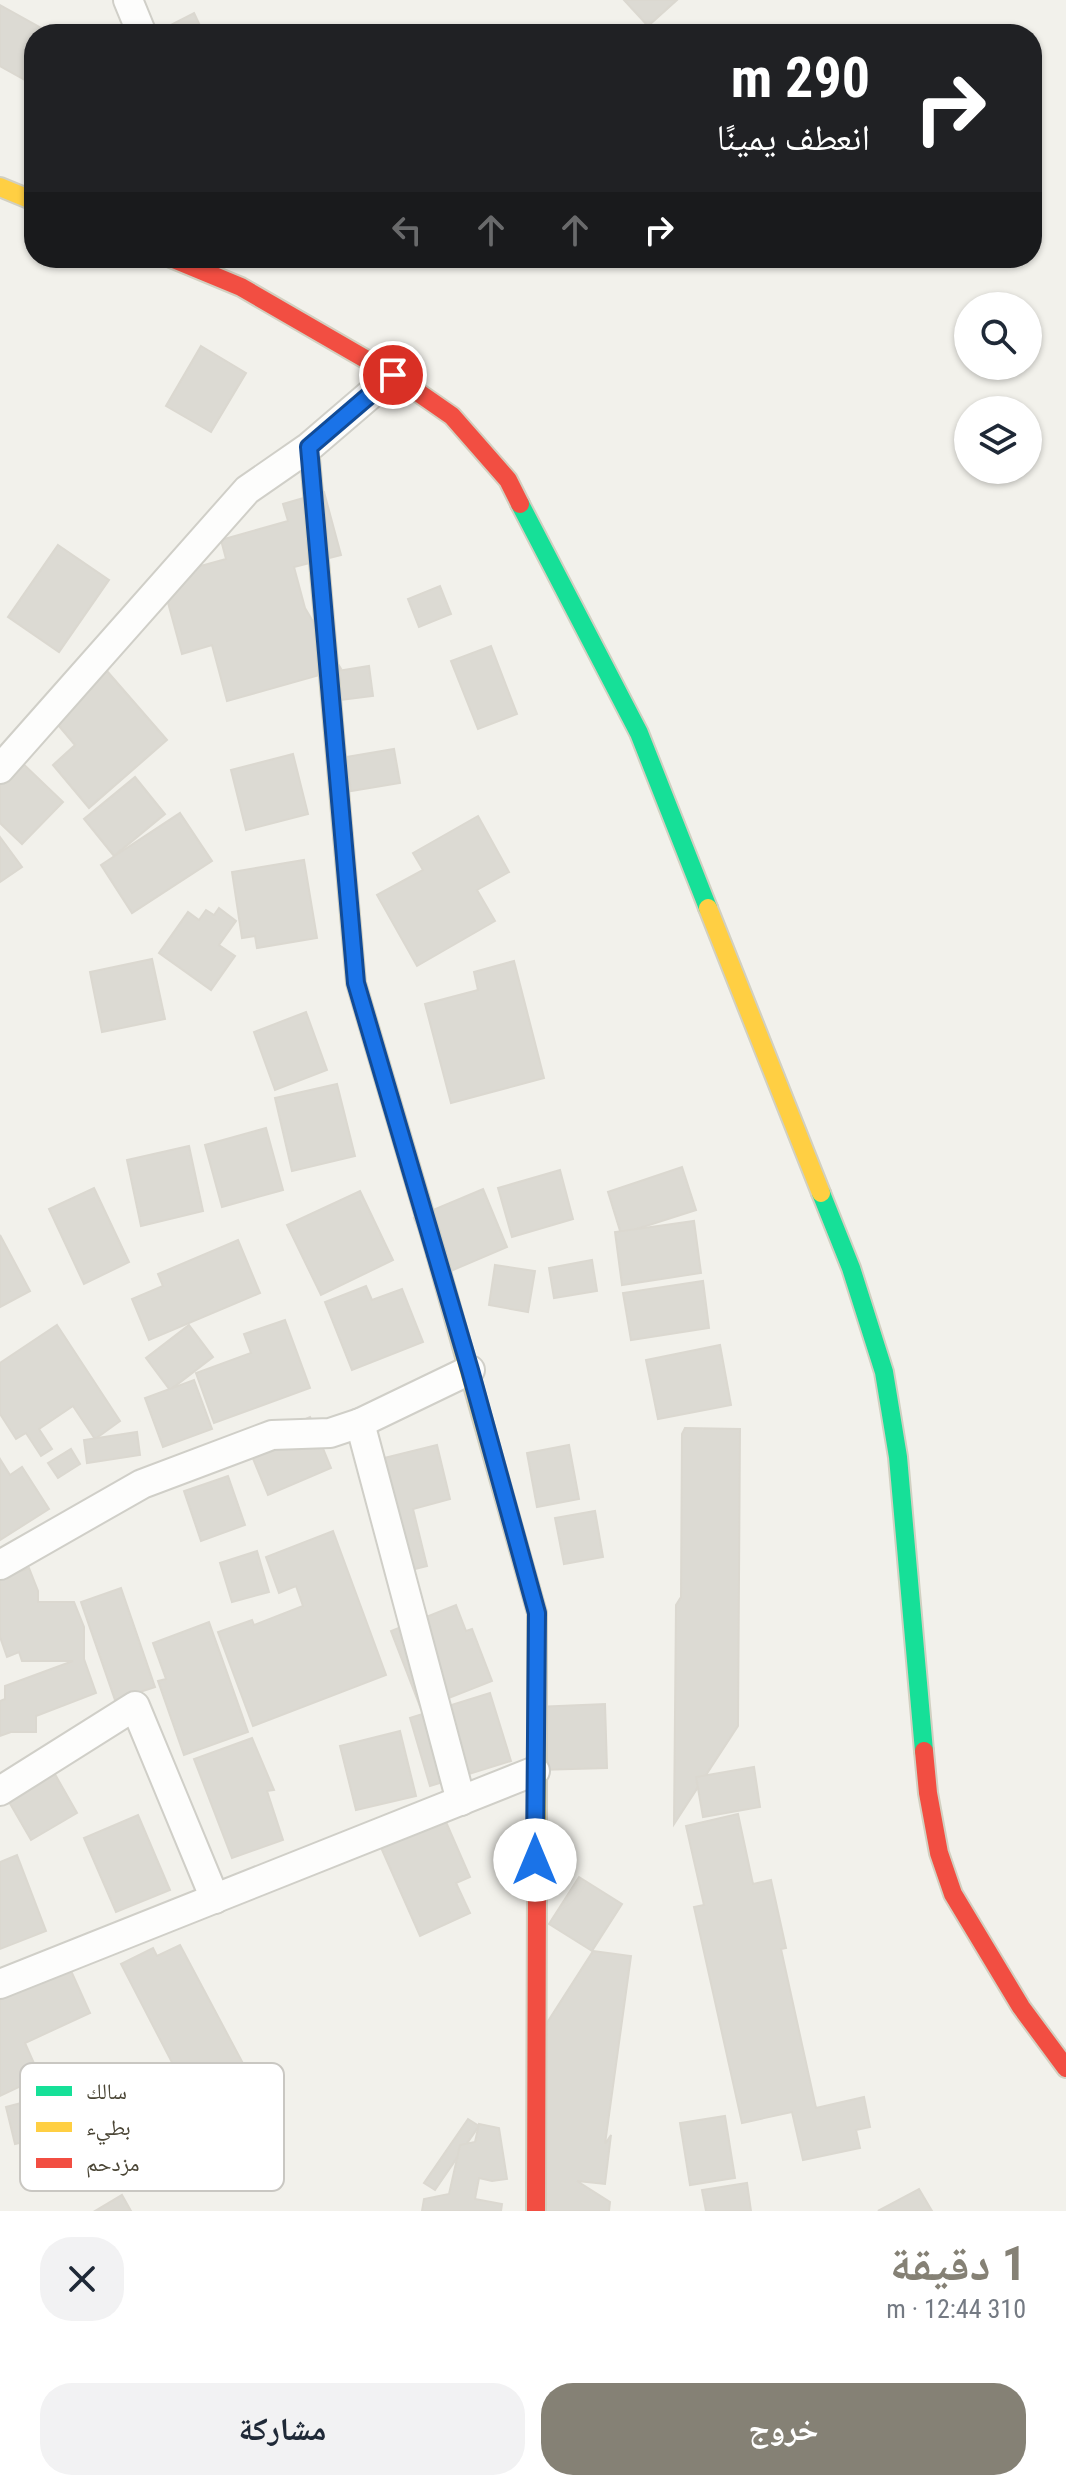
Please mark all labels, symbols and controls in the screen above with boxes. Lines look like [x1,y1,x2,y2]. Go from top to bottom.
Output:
text: 290 m [731,45,870,111]
icon: right [898,56,1002,160]
text: انعطف يمينًا [717,117,870,159]
icon: left [385,208,429,252]
icon: ahead [469,208,513,252]
icon: ahead [553,208,597,252]
icon: right [637,208,681,252]
map controls [954,292,1042,484]
button: search [954,292,1042,380]
pin [359,341,427,409]
icon: arrive [371,353,415,397]
button: layers [954,396,1042,484]
position arrow [493,1818,577,1902]
legend [20,2063,284,2191]
text: سالك [86,2079,127,2104]
text: بطيء [86,2115,131,2145]
text: مزدحم [86,2151,140,2178]
text: 1 دقيقة [890,2235,1026,2292]
button: close [40,2237,124,2321]
text: 310 m · 12:44 [886,2294,1026,2324]
button: مشاركة [40,2383,525,2475]
button: خروج [541,2383,1026,2475]

